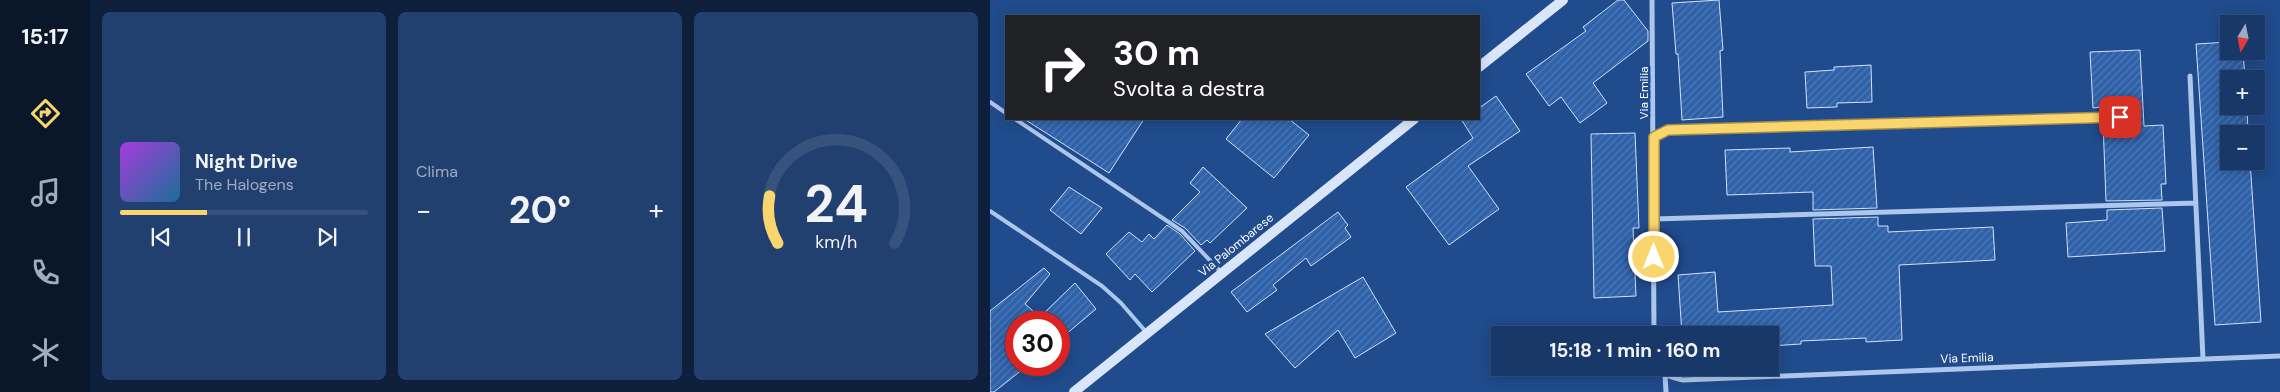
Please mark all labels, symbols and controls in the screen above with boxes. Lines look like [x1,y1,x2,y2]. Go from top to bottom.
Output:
north arrow [2220,15,2265,60]
map controls [2220,15,2265,170]
text: 15:17 [21,22,69,51]
text: 30 m [1113,30,1200,76]
icon: right [1030,35,1095,100]
street label: Via Emilia [1636,66,1652,120]
button: + [2220,70,2265,115]
text: Svolta a destra [1113,74,1265,103]
icon: directions [28,96,63,131]
pin [2099,96,2141,138]
icon: arrive [2106,103,2134,131]
button: − [2220,125,2265,170]
text: Night Drive [195,149,298,174]
text: Clima [416,161,458,182]
text: 24 [804,170,868,238]
text: The Halogens [195,174,294,195]
icon: music [28,175,63,210]
text: 20° [509,185,571,235]
text: − [416,192,431,229]
text: + [649,192,664,229]
street label: Via Palombarese [1195,210,1277,280]
icon: previous [147,223,175,251]
icon: pause [230,223,258,251]
icon: next [313,223,341,251]
text: km/h [815,230,857,254]
position arrow [1627,230,1679,282]
icon: phone [28,255,63,290]
speed limit sign: 30 [1005,311,1070,376]
icon: climate [28,335,63,370]
text: 15:18 · 1 min · 160 m [1550,338,1720,363]
street label: Via Emilia [1940,349,1994,367]

